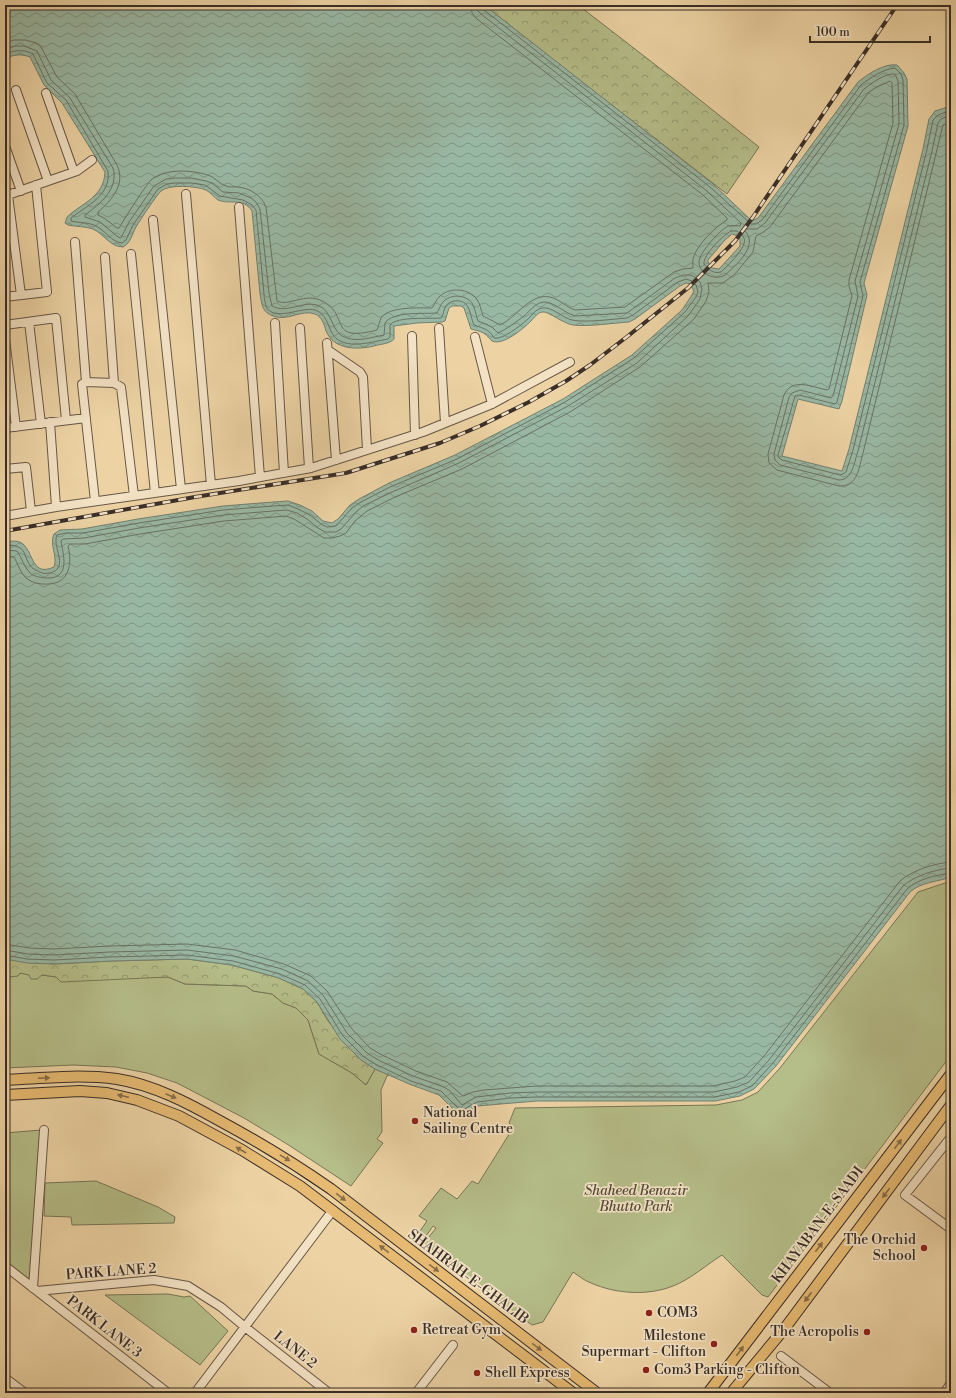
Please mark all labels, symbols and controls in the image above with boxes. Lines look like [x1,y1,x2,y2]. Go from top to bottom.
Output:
scale bar [810,18,930,44]
text: 100 m [816,25,850,40]
one-way arrow [38,1075,51,1081]
one-way arrow [116,1093,129,1099]
one-way arrow [166,1093,177,1099]
place label: National Sailing Centre [423,1104,513,1138]
marker: National Sailing Centre [410,1116,420,1126]
one-way arrow [893,1138,902,1149]
one-way arrow [235,1146,247,1153]
one-way arrow [279,1155,291,1162]
street label: KHAYABAN-E-SAADI [768,1162,868,1287]
park label: Shaheed Benazir Bhutto Park [584,1182,689,1216]
one-way arrow [882,1187,890,1198]
one-way arrow [335,1193,346,1201]
street label: SHAHRAH-E-GHALIB [404,1226,532,1328]
place label: The Orchid School [843,1231,916,1265]
one-way arrow [814,1241,823,1252]
marker: The Orchid School [919,1243,929,1253]
one-way arrow [378,1245,389,1253]
street label: PARK LANE 2 [65,1260,157,1284]
one-way arrow [429,1264,439,1272]
one-way arrow [804,1291,812,1302]
street label: PARK LANE 3 [63,1292,146,1362]
place label: COM3 [657,1304,698,1322]
marker: COM3 [644,1308,654,1318]
place label: Retreat Gym [422,1321,501,1339]
place label: The Acropolis [770,1323,859,1341]
marker: Retreat Gym [409,1325,419,1335]
street label: LANE 2 [270,1327,320,1373]
place label: Milestone Supermart - Clifton [581,1327,707,1361]
marker: The Acropolis [862,1327,872,1337]
marker: Milestone Supermart - Clifton [709,1339,719,1349]
one-way arrow [532,1343,543,1351]
one-way arrow [736,1345,744,1356]
place label: Com3 Parking - Clifton [654,1361,801,1379]
place label: Shell Express [485,1364,570,1382]
marker: Com3 Parking - Clifton [641,1365,651,1375]
marker: Shell Express [472,1368,482,1378]

